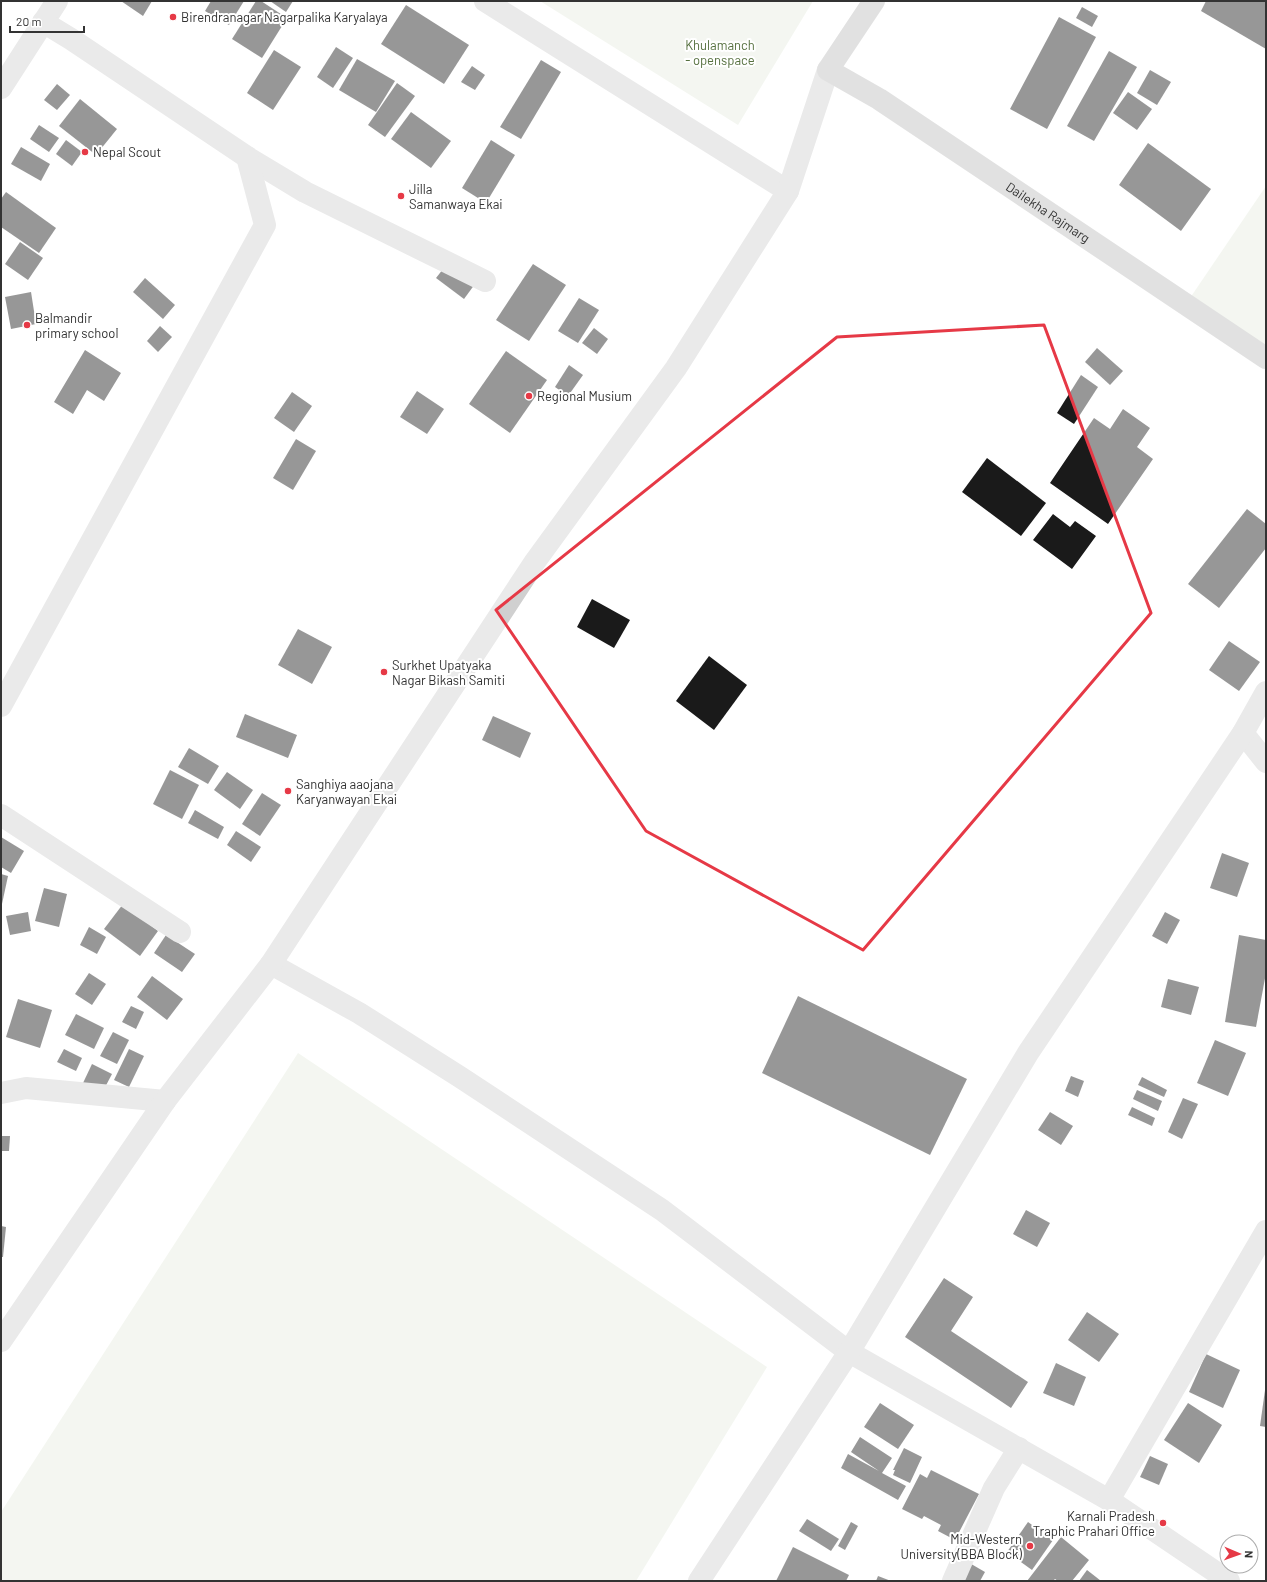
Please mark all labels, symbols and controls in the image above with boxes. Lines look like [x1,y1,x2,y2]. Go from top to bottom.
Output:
scale bar [10,8,84,34]
place label: Birendranagar Nagarpalika Karyalaya [181,9,388,25]
marker: Birendranagar Nagarpalika Karyalaya [168,12,178,22]
text: 20 m [16,14,42,28]
park label: Khulamanch - openspace [685,37,755,68]
place label: Nepal Scout [93,144,161,160]
marker: Nepal Scout [80,147,90,157]
street label: Dailekha Rajmarg [1003,178,1093,246]
place label: Jilla Samanwaya Ekai [409,181,503,212]
marker: Jilla Samanwaya Ekai [396,191,406,201]
place label: Balmandir primary school [35,310,118,341]
marker: Balmandir primary school [22,320,32,330]
place label: Regional Musium [537,388,632,404]
marker: Regional Musium [524,391,534,401]
place label: Surkhet Upatyaka Nagar Bikash Samiti [392,657,505,688]
marker: Surkhet Upatyaka Nagar Bikash Samiti [379,667,389,677]
place label: Sanghiya aaojana Karyanwayan Ekai [296,776,397,807]
marker: Sanghiya aaojana Karyanwayan Ekai [283,786,293,796]
place label: Karnali Pradesh Traphic Prahari Office [1033,1508,1155,1539]
marker: Karnali Pradesh Traphic Prahari Office [1158,1518,1168,1528]
place label: Mid-Western University(BBA Block) [901,1531,1023,1562]
north arrow [1219,1534,1259,1574]
marker: Mid-Western University(BBA Block) [1025,1541,1035,1551]
text: N [1243,1550,1256,1558]

